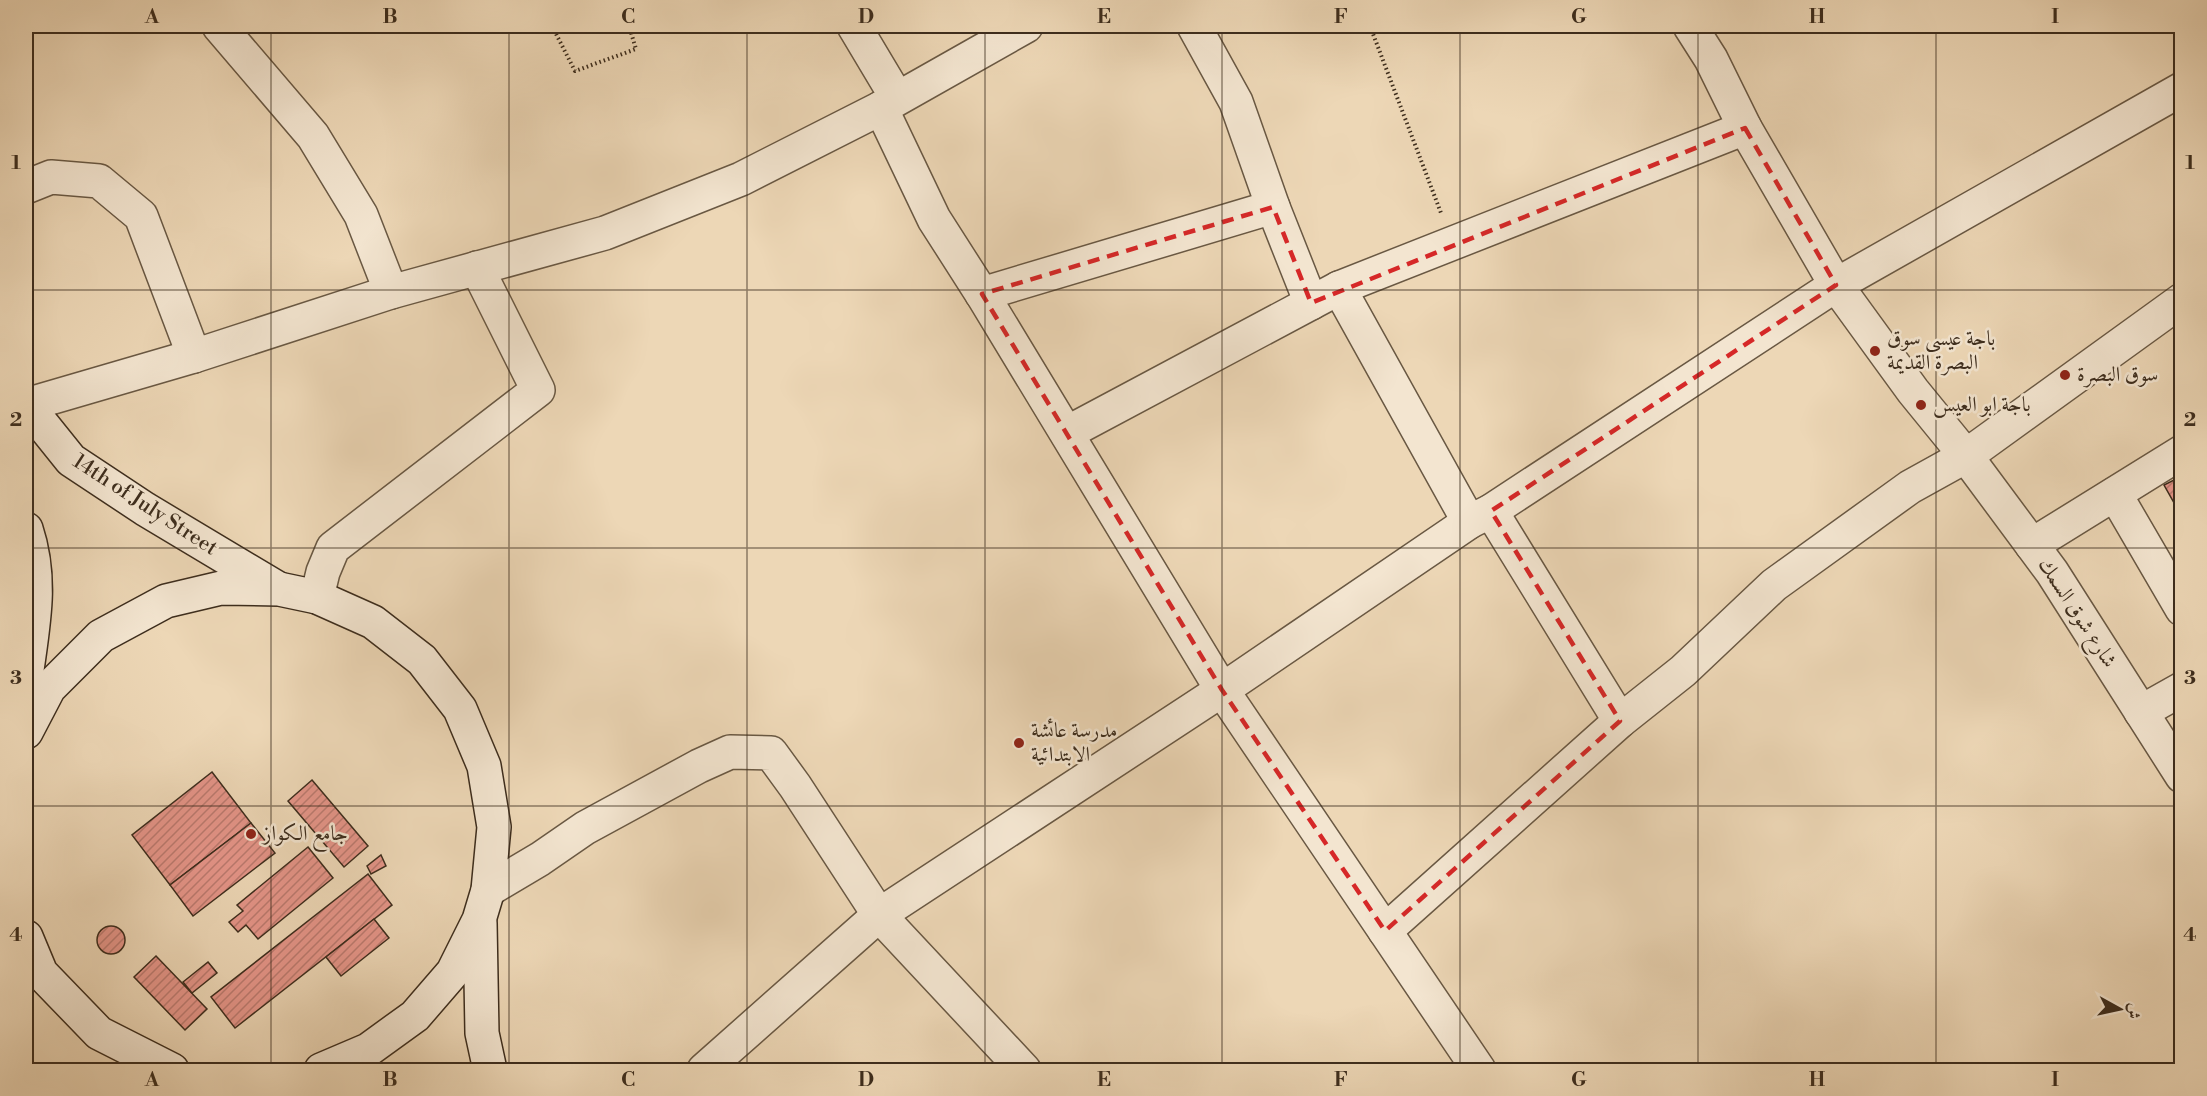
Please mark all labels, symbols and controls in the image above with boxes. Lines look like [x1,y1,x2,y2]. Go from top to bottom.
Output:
text: A [144,5,160,30]
text: B [382,5,398,30]
text: C [621,5,635,30]
text: D [858,5,874,30]
text: E [1097,5,1111,30]
text: F [1334,5,1348,30]
text: G [1571,5,1587,30]
text: H [1809,5,1826,30]
text: I [2051,5,2059,30]
text: 1 [11,151,21,176]
text: 1 [2185,151,2195,176]
place label: باجة عيسى سوق البصرة القديمة [1887,326,1995,376]
marker: باجة عيسى سوق البصرة القديمة [1868,344,1882,358]
place label: سوق البصرة [2077,362,2158,388]
marker: سوق البصرة [2058,368,2072,382]
place label: باجة ابو العيس [1933,392,2031,418]
marker: باجة ابو العيس [1914,398,1928,412]
text: 2 [10,408,22,433]
text: 2 [2184,408,2196,433]
street label: 14th of July Street [68,448,223,562]
street label: شارع شوق السمك [2028,553,2122,675]
text: 3 [10,666,22,691]
text: 3 [2184,666,2196,691]
place label: مدرسة عائشة الابتدائية [1031,718,1118,768]
marker: مدرسة عائشة الابتدائية [1012,736,1026,750]
place label: جامع الكواز [261,821,348,852]
marker: جامع الكواز [244,827,258,841]
text: 4 [9,923,23,948]
text: 4 [2183,923,2197,948]
north arrow [2090,979,2150,1039]
text: ش [2123,1002,2145,1020]
text: A [144,1068,160,1093]
text: B [382,1068,398,1093]
text: C [621,1068,635,1093]
text: D [858,1068,874,1093]
text: E [1097,1068,1111,1093]
text: F [1334,1068,1348,1093]
text: G [1571,1068,1587,1093]
text: H [1809,1068,1826,1093]
text: I [2051,1068,2059,1093]

